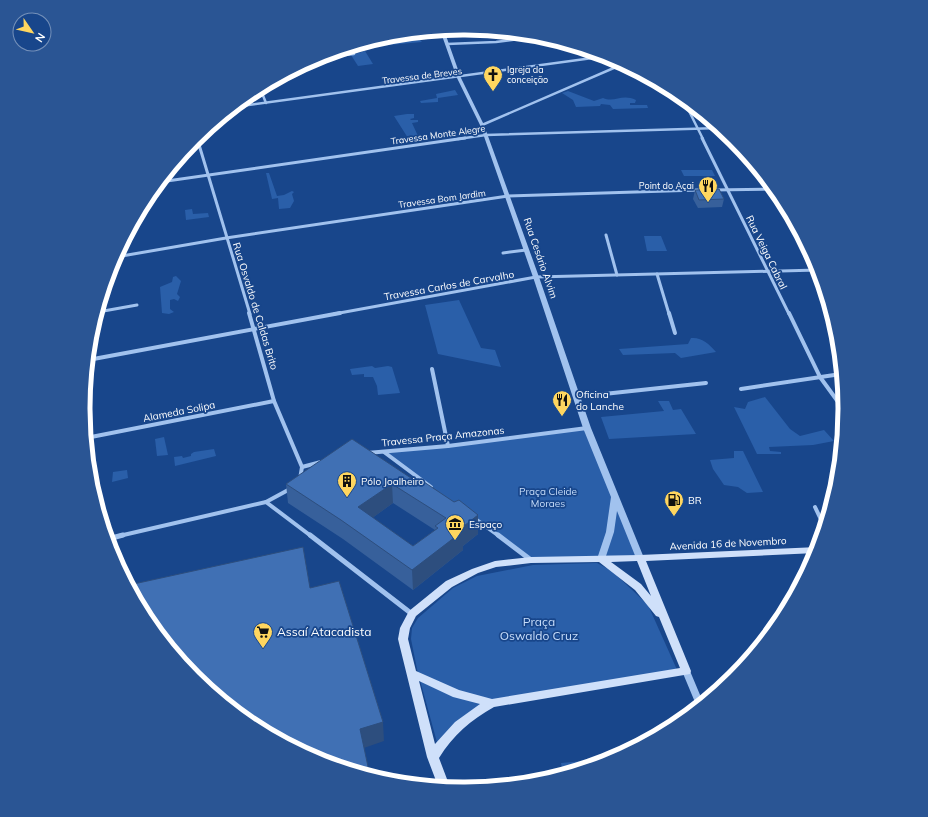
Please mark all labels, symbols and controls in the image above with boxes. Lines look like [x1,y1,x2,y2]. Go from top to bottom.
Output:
north arrow [12,12,52,52]
text: N [32,30,48,45]
church icon: Igreja da conceição [482,64,504,92]
place label: Igreja da conceição [507,64,548,85]
street label: Travessa de Breves [381,65,463,86]
street label: Travessa Monte Alegre [390,122,486,147]
restaurant icon: Point do Açai [697,175,719,203]
place label: Point do Açai [639,180,694,191]
street label: Travessa Bom Jardim [398,187,486,210]
street label: Rua Veiga Cabral [743,213,790,291]
street label: Rua Cesário Alvim [521,216,561,301]
street label: Rua Osvaldo de Caldas Brito [230,241,281,372]
street label: Travessa Carlos de Carvalho [383,268,515,303]
place label: Oficina do Lanche [576,388,624,413]
restaurant icon: Oficina do Lanche [551,389,573,417]
street label: Alameda Solipa [142,398,216,425]
street label: Travessa Praça Amazonas [381,424,505,449]
building icon: Pólo Joalheiro [336,470,358,498]
place label: Pólo Joalheiro [361,475,424,488]
park label: Praça Cleide Moraes [519,485,577,510]
fuel station icon: BR [663,489,685,517]
place label: BR [688,494,702,507]
museum icon: Espaço [444,513,466,541]
place label: Espaço [469,518,503,531]
street label: Avenida 16 de Novembro [669,534,787,553]
park label: Praça Oswaldo Cruz [500,614,578,643]
supermarket icon: Assaí Atacadista [252,621,274,649]
place label: Assaí Atacadista [277,624,371,639]

